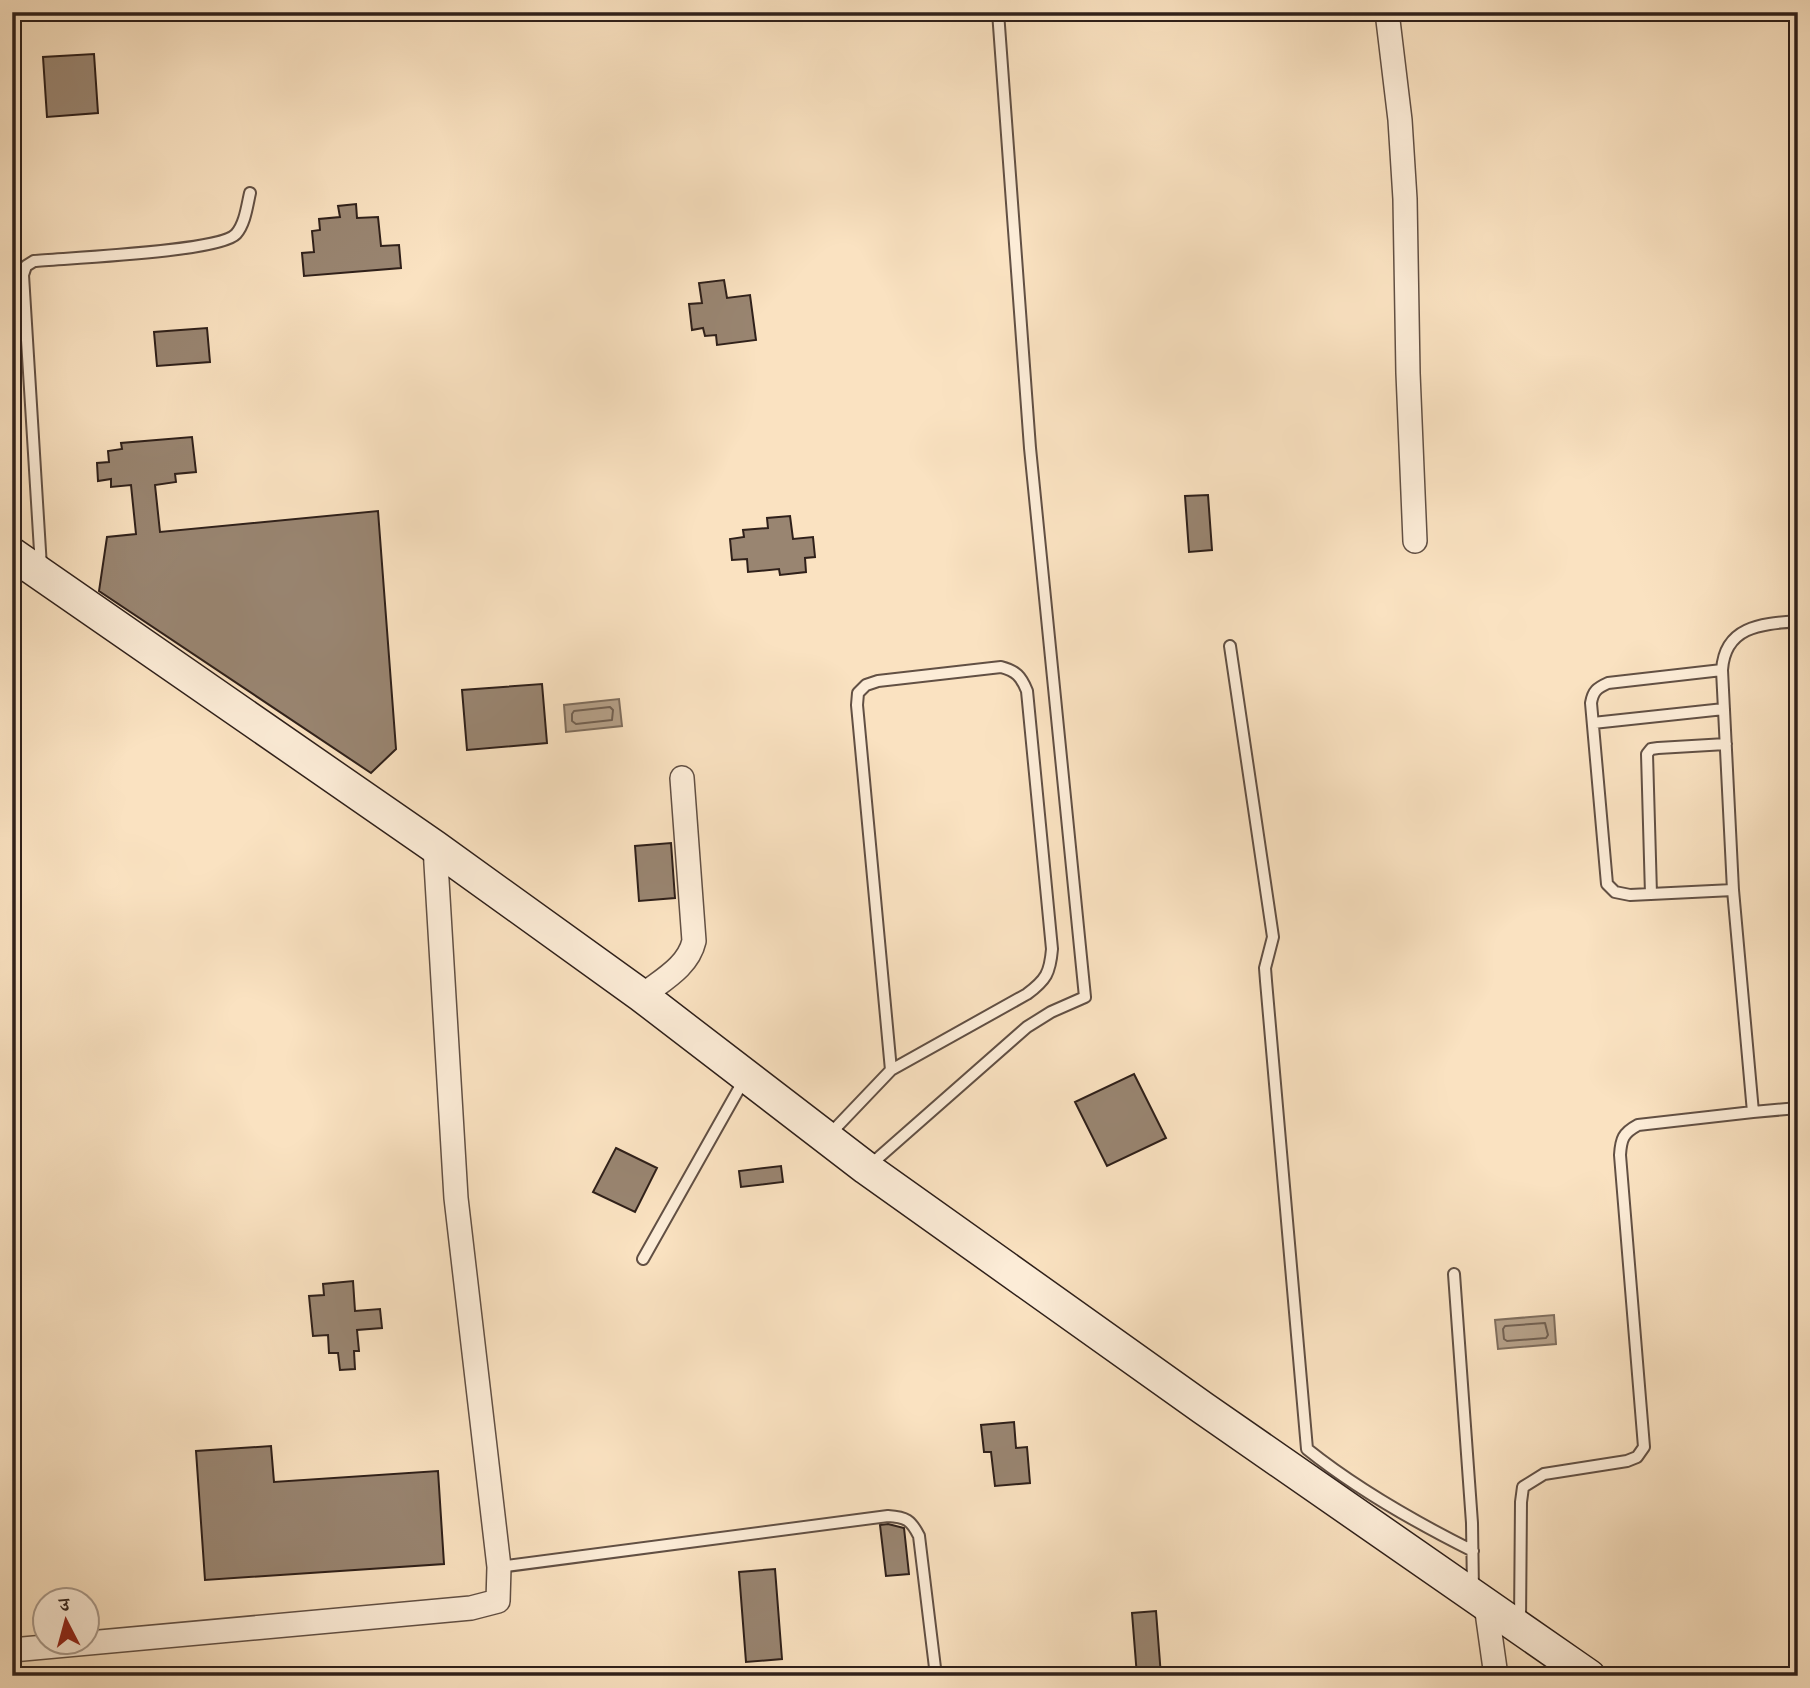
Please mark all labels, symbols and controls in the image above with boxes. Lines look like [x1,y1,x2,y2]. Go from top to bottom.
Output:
north arrow [32,1586,102,1656]
text: उ [56,1592,72,1618]

